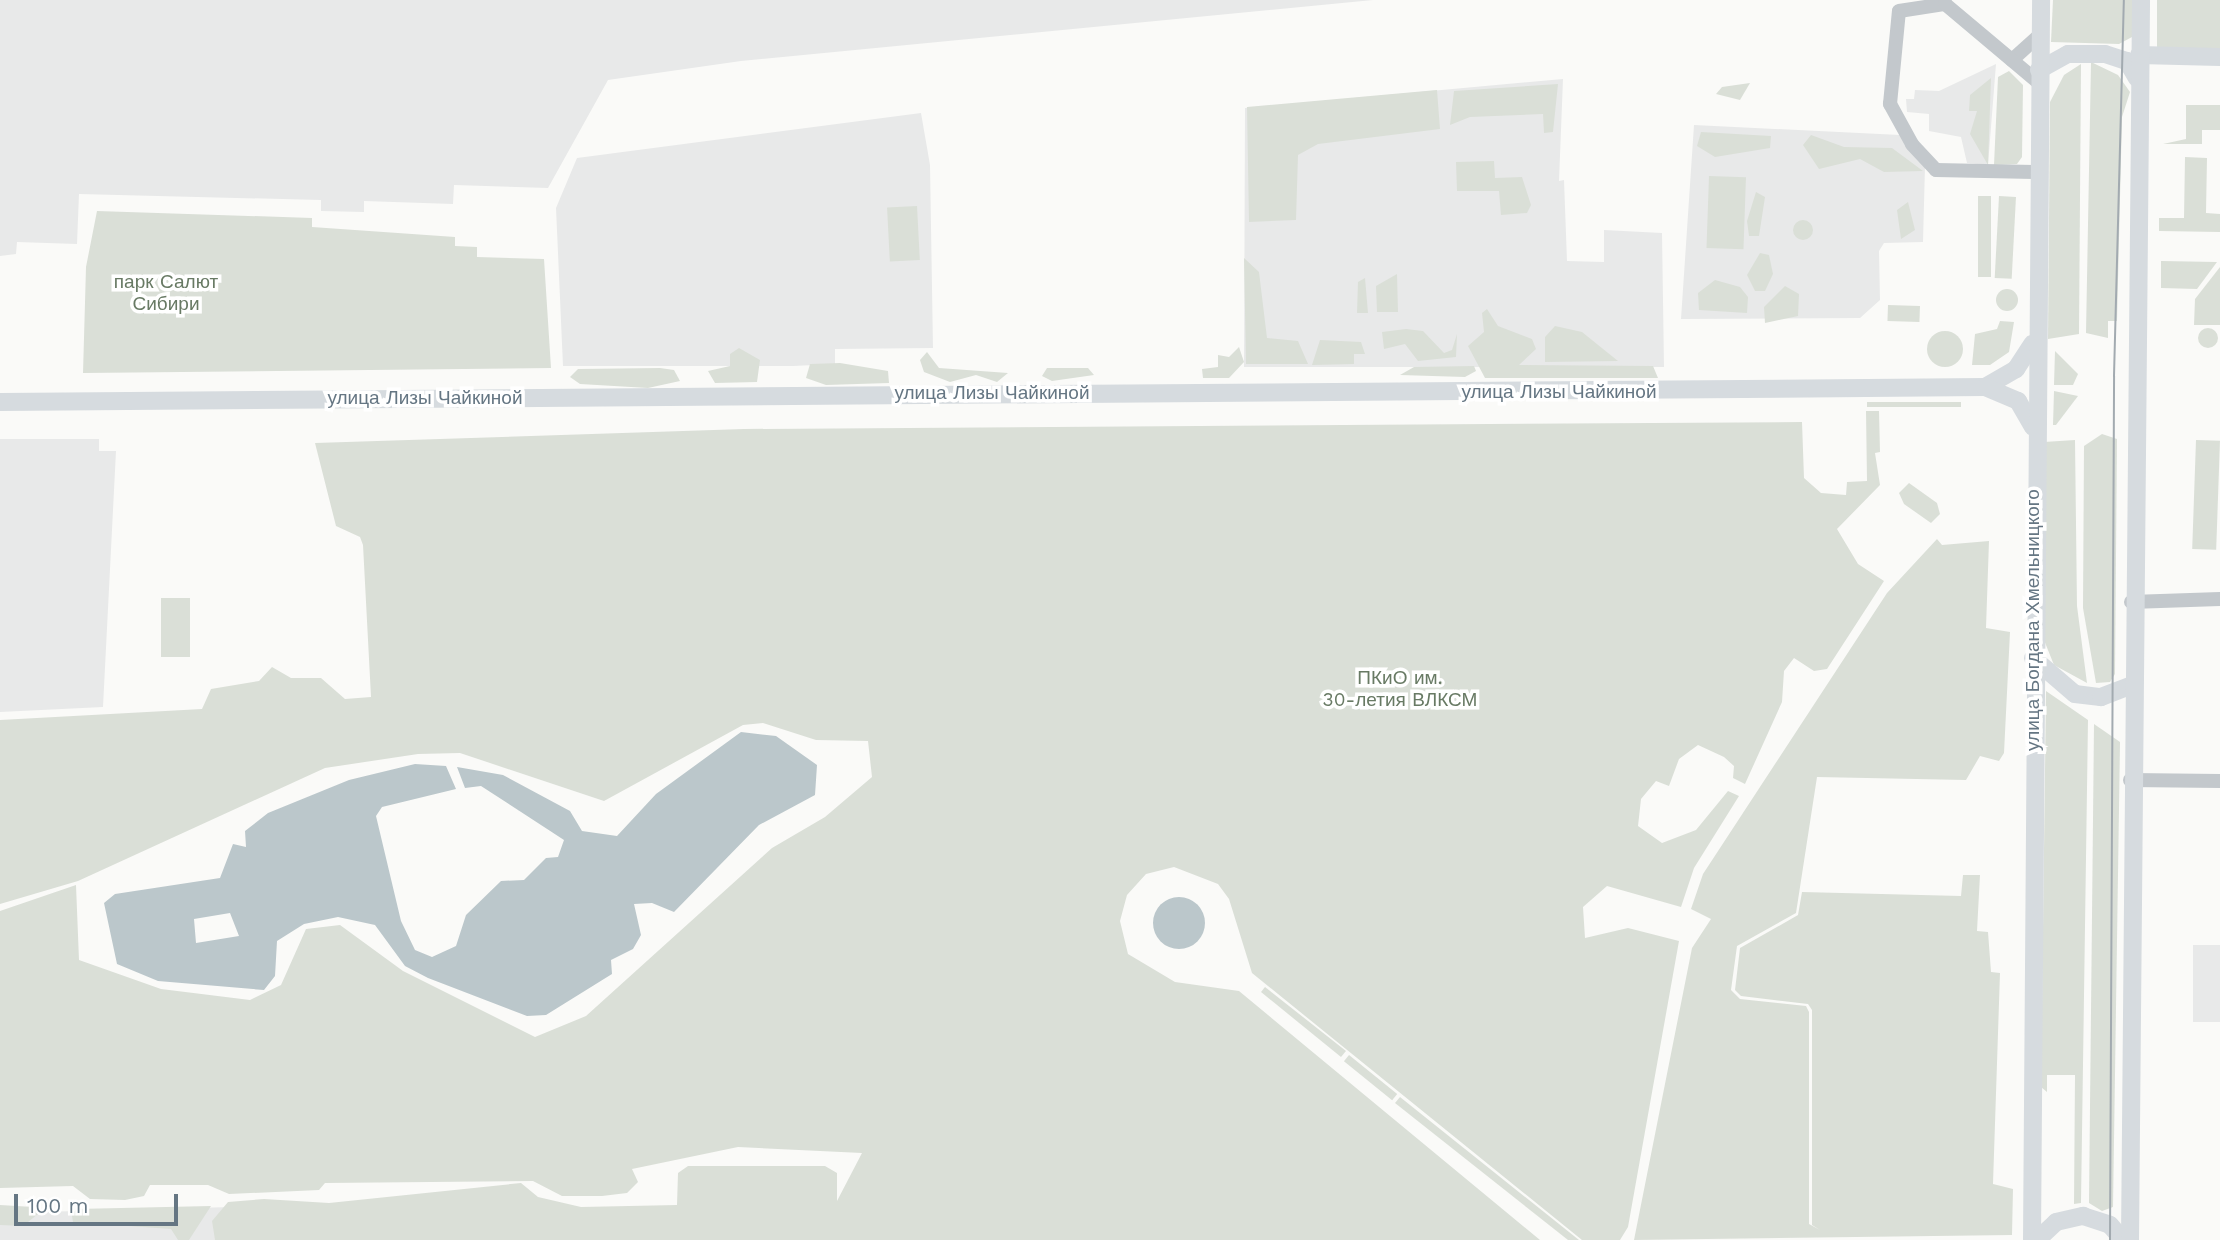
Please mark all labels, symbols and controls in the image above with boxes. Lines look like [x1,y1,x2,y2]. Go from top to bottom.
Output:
park label: парк Салют Сибири [114,271,218,315]
street label: улица Лизы Чайкиной [1461,381,1657,403]
street label: улица Лизы Чайкиной [894,382,1090,404]
street label: улица Лизы Чайкиной [327,387,523,409]
street label: улица Богдана Хмельницкого [2022,489,2044,751]
park label: ПКиО им. 30-летия ВЛКСМ [1323,667,1477,711]
scale bar [18,1180,182,1224]
text: 100 m [27,1193,89,1218]

